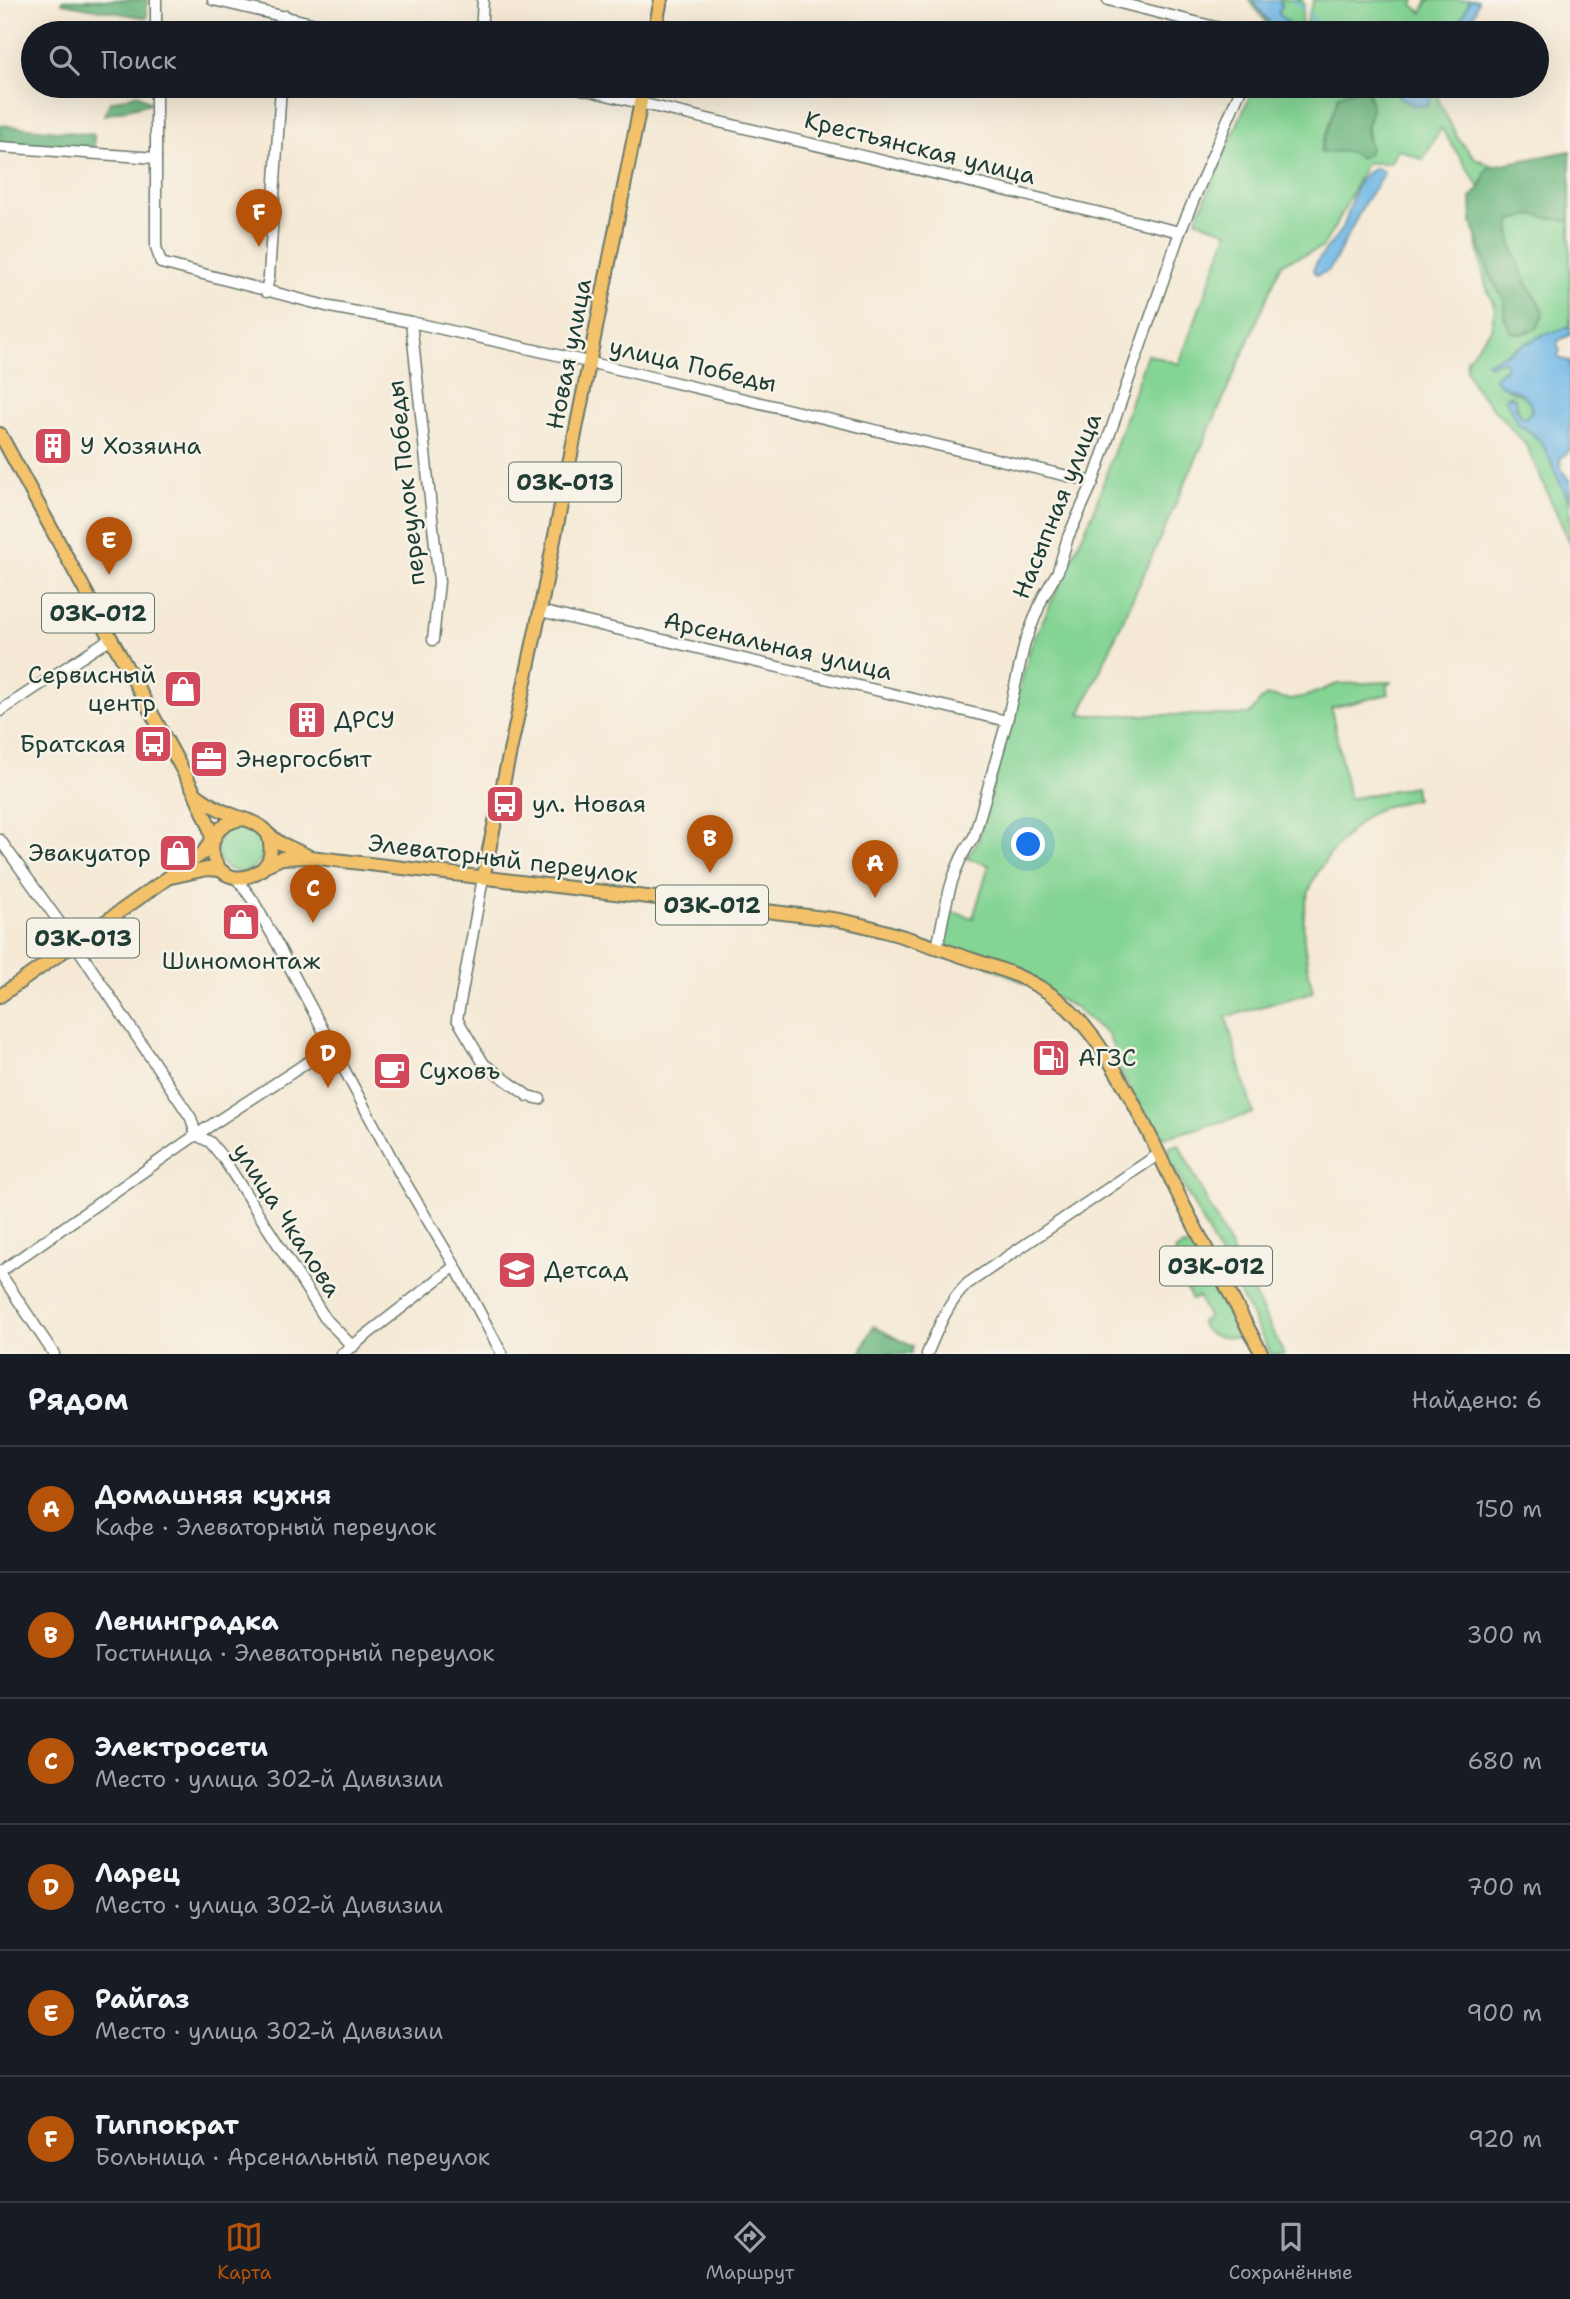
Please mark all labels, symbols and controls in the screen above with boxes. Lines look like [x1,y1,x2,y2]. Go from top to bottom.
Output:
search box [21,21,1549,98]
icon: search [45,41,83,79]
text: Поиск [101,42,177,77]
street label: Крестьянская улица [801,104,1039,192]
pin: F [236,189,282,247]
street label: Новая улица [539,276,599,432]
street label: улица Победы [606,330,780,400]
street label: переулок Победы [379,379,433,587]
street label: Насыпная улица [1005,408,1109,604]
building icon: У Хозяина [32,425,74,467]
place label: У Хозяина [80,430,201,462]
road number: 03К-013 [509,462,621,502]
pin: E [86,517,132,575]
road number: 03К-012 [42,594,154,632]
street label: Арсенальная улица [661,604,895,688]
place label: Сервисный центр [28,659,156,719]
shop icon: Сервисный центр [162,668,204,710]
building icon: ДРСУ [286,699,328,741]
place label: ДРСУ [334,704,395,736]
bus stop icon: Братская [132,723,174,765]
place label: Братская [19,728,126,760]
office icon: Энергосбыт [188,738,230,780]
place label: Энергосбыт [236,743,373,775]
bus stop icon: ул. Новая [484,783,526,825]
place label: ул. Новая [532,788,646,820]
pin: B [687,815,733,873]
street label: Элеваторный переулок [366,827,640,891]
your location [1011,827,1045,861]
shop icon: Эвакуатор [157,832,199,874]
place label: Эвакуатор [28,837,151,869]
pin: A [852,840,898,898]
pin: C [290,865,336,923]
road number: 03К-012 [656,885,768,924]
shop icon: Шиномонтаж [220,901,262,943]
road number: 03К-013 [27,918,139,958]
place label: Шиномонтаж [162,945,320,977]
pin: D [305,1030,351,1088]
fuel station icon: АГЗС [1030,1037,1072,1079]
place label: АГЗС [1078,1042,1136,1074]
cafe icon: Суховъ [371,1050,413,1092]
place label: Суховъ [419,1055,500,1087]
street label: улица Чкалова [225,1137,349,1303]
road number: 03К-012 [1160,1246,1272,1286]
school or university icon: Детсад [496,1249,538,1291]
place label: Детсад [544,1254,628,1286]
text: Рядом [28,1379,128,1420]
text: Найдено: 6 [1412,1385,1542,1415]
text: Домашняя кухня [95,1477,331,1512]
text: A [42,1494,60,1524]
text: 150 m [1475,1494,1542,1524]
text: Кафе · Элеваторный переулок [95,1512,436,1542]
text: Ленинградка [95,1603,279,1638]
text: B [44,1620,58,1650]
text: 300 m [1467,1620,1542,1650]
text: Гостиница · Элеваторный переулок [95,1638,494,1668]
text: Электросети [95,1729,268,1764]
text: C [44,1746,58,1776]
text: 680 m [1467,1746,1542,1776]
text: Место · улица 302-й Дивизии [95,1764,443,1794]
text: Ларец [95,1855,180,1890]
text: D [43,1872,59,1902]
text: 700 m [1467,1872,1542,1902]
text: Место · улица 302-й Дивизии [95,1890,443,1920]
text: Райгаз [95,1981,189,2016]
text: E [43,1998,59,2028]
text: 900 m [1467,1998,1542,2028]
text: Место · улица 302-й Дивизии [95,2016,443,2046]
text: Гиппократ [95,2107,239,2142]
text: F [44,2124,58,2154]
text: 920 m [1468,2124,1542,2154]
text: Больница · Арсенальный переулок [95,2142,490,2172]
tab: Карта [217,2218,272,2285]
tab: Маршрут [706,2218,794,2285]
tab: Сохранённые [1229,2218,1353,2285]

